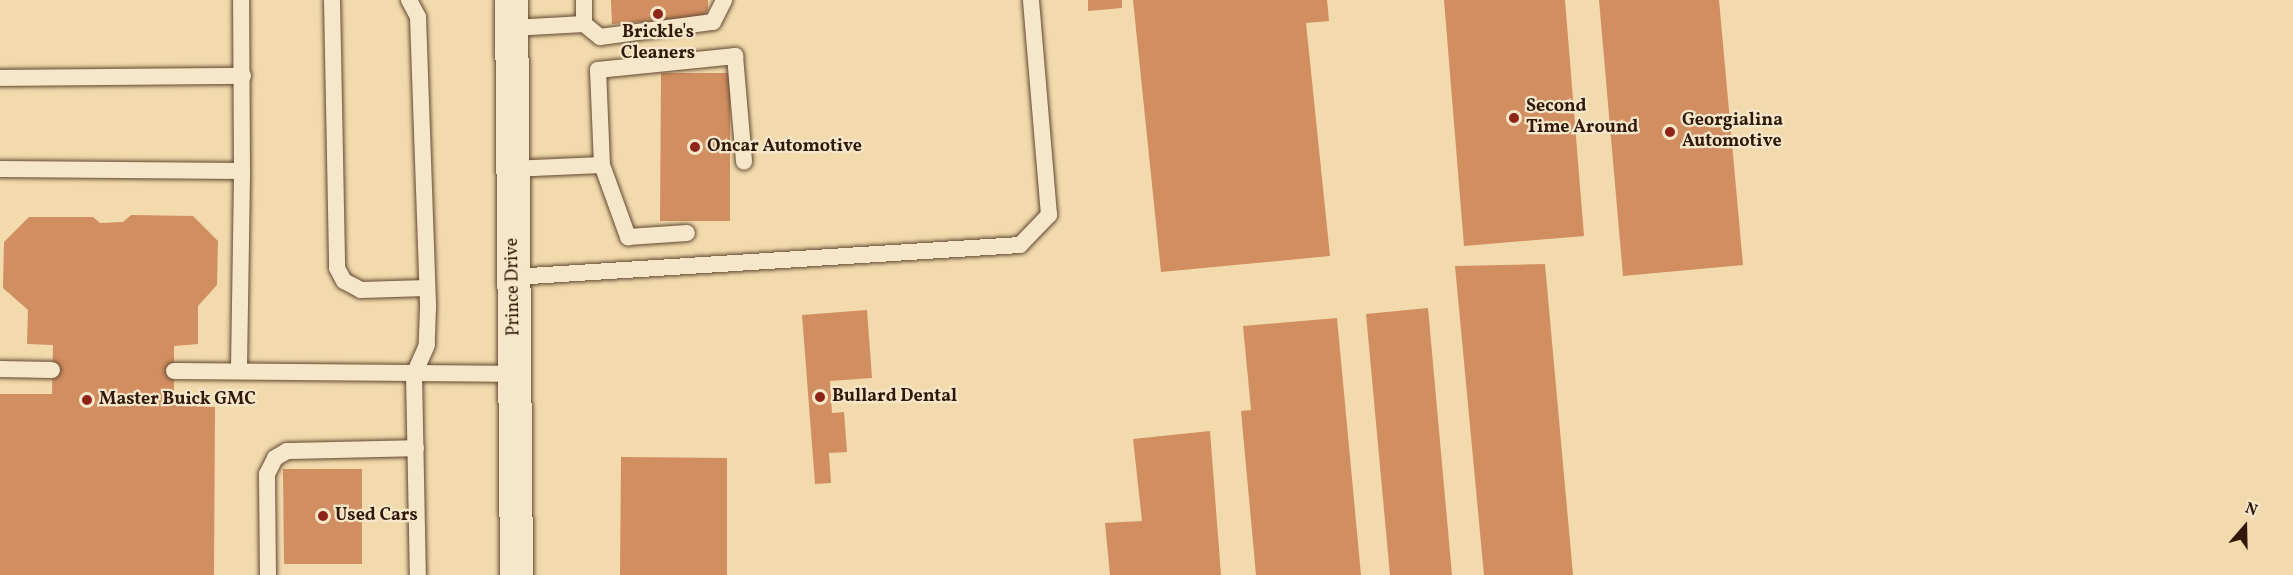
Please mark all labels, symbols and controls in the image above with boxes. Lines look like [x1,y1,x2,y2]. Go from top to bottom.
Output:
marker: Brickle's Cleaners [651,7,665,21]
place label: Brickle's Cleaners [621,23,695,66]
place label: Second Time Around [1526,97,1638,140]
marker: Second Time Around [1507,111,1521,125]
place label: Georgialina Automotive [1682,111,1783,154]
marker: Georgialina Automotive [1663,125,1677,139]
place label: Oncar Automotive [707,136,862,158]
marker: Oncar Automotive [688,140,702,154]
street label: Prince Drive [502,238,526,336]
place label: Bullard Dental [832,386,957,408]
place label: Master Buick GMC [99,389,256,411]
marker: Bullard Dental [813,390,827,404]
marker: Master Buick GMC [80,393,94,407]
north arrow [2215,497,2275,557]
text: N [2242,498,2260,522]
place label: Used Cars [335,505,418,527]
marker: Used Cars [316,509,330,523]

